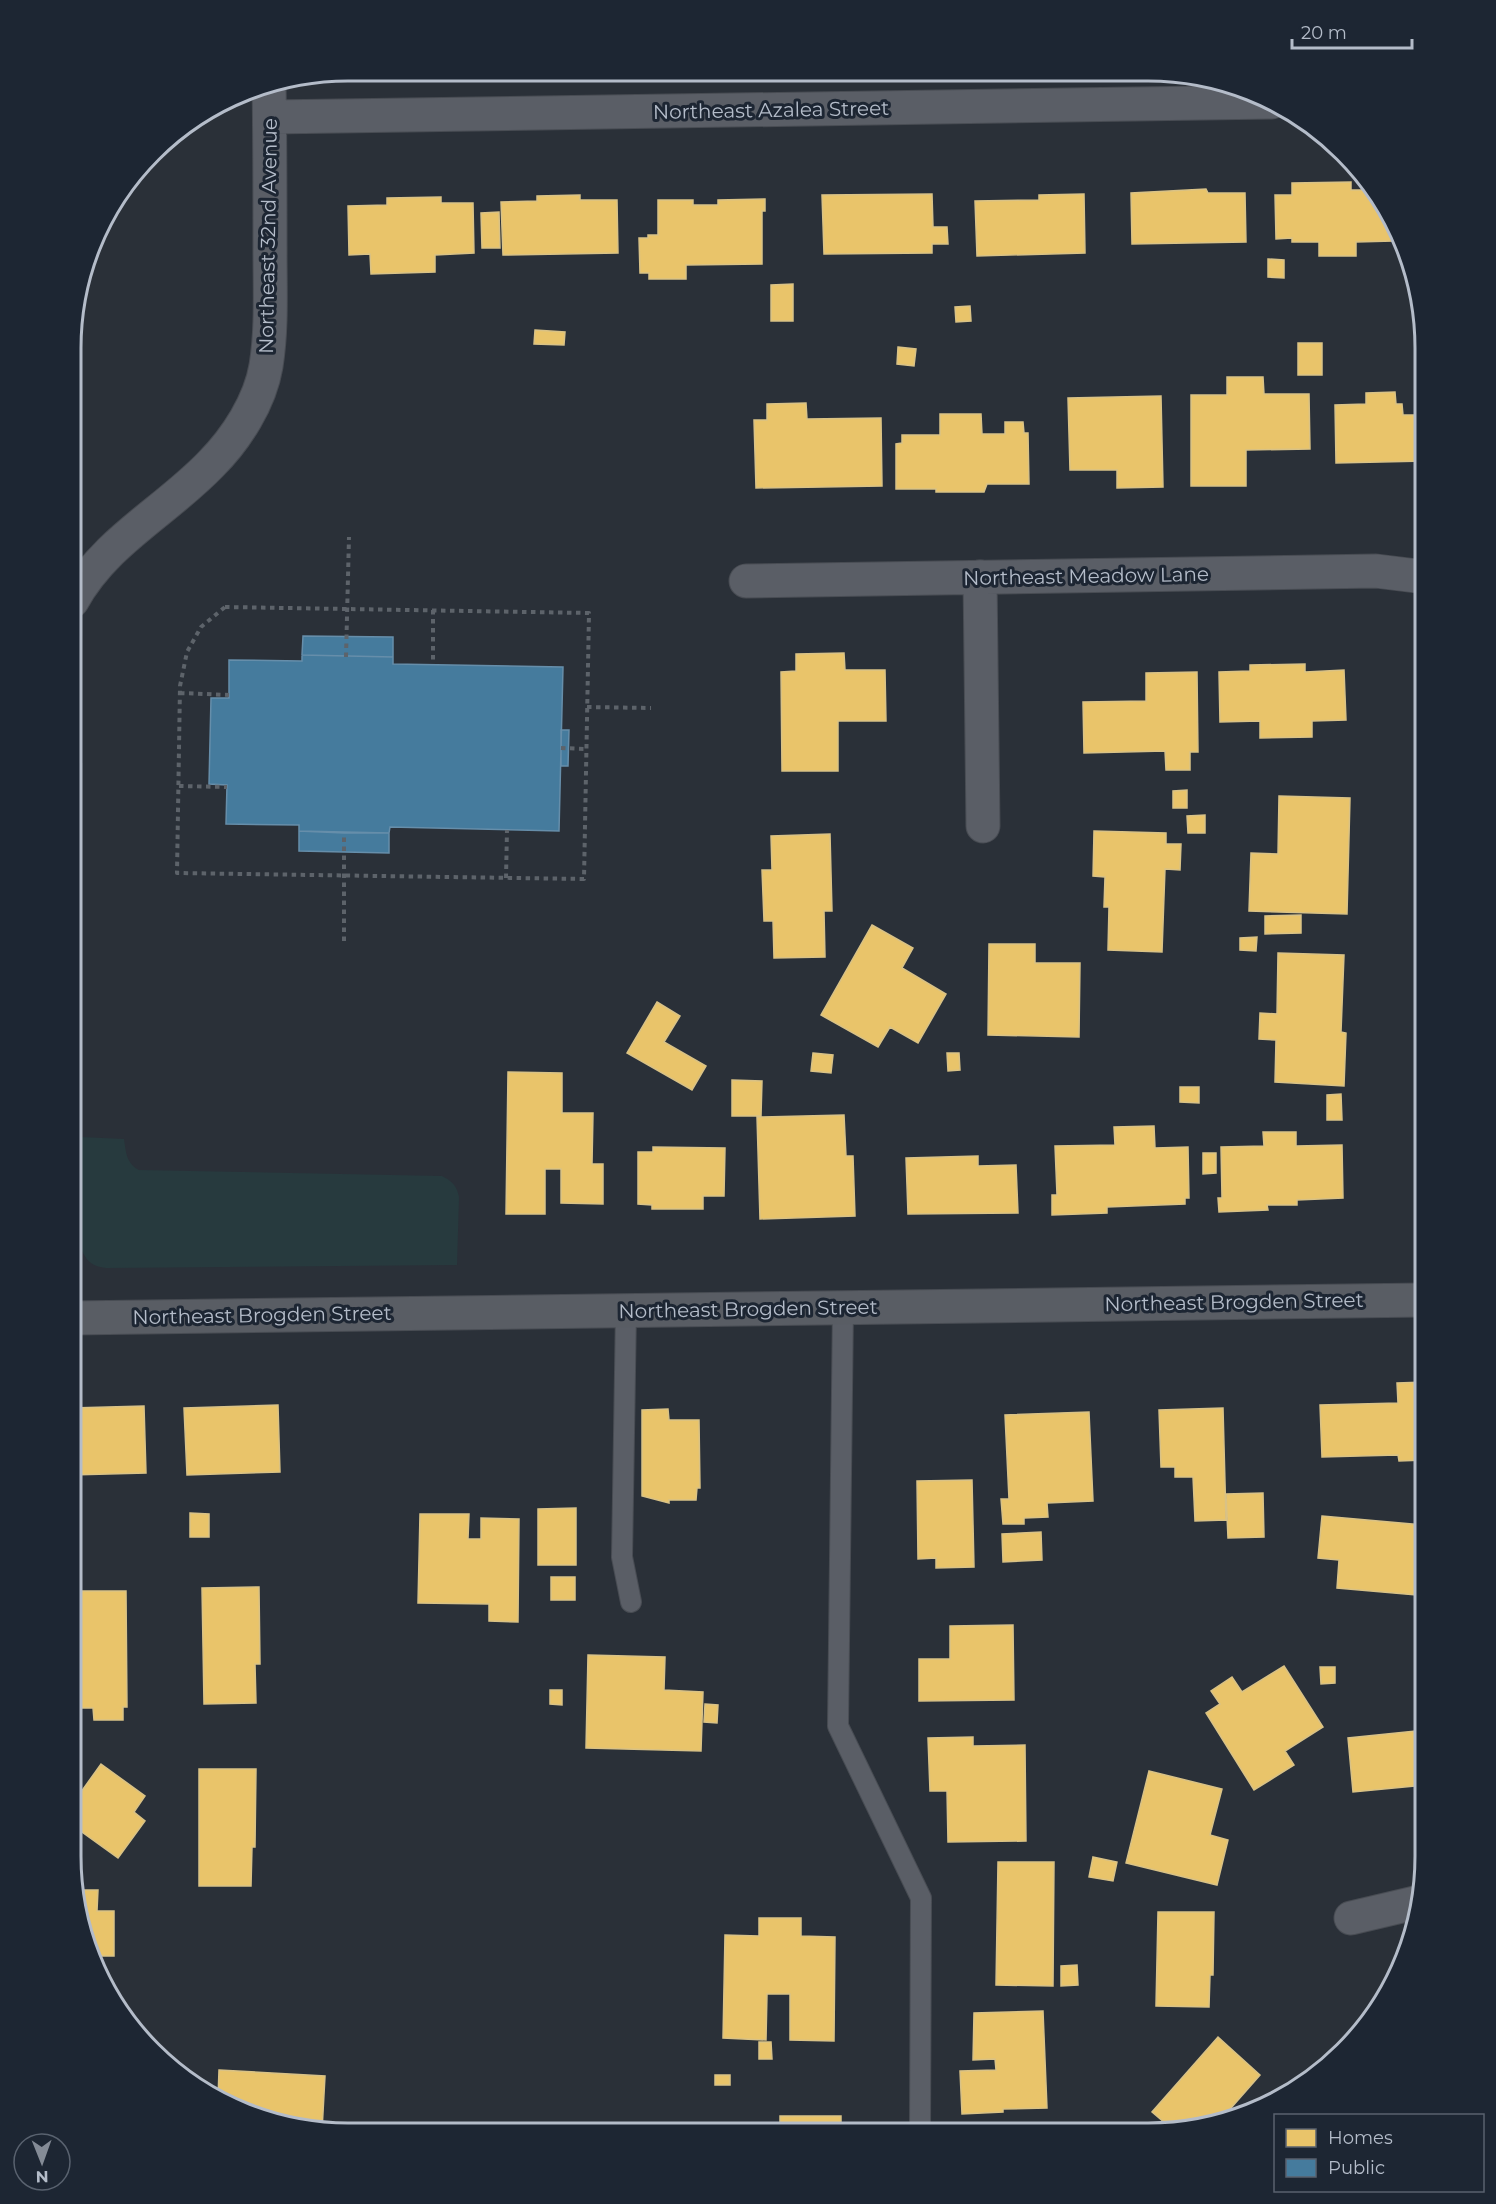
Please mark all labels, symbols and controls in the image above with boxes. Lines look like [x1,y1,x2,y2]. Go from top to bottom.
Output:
scale bar [1292,12,1412,50]
text: 20 m [1301,22,1347,44]
street label: Northeast Azalea Street [653,96,889,124]
street label: Northeast 32nd Avenue [254,118,282,354]
street label: Northeast Meadow Lane [963,562,1209,590]
street label: Northeast Brogden Street [1104,1288,1364,1316]
street label: Northeast Brogden Street [618,1295,878,1323]
street label: Northeast Brogden Street [132,1301,392,1329]
legend [1274,2114,1484,2192]
text: Homes [1328,2127,1393,2149]
north arrow [12,2132,72,2192]
text: Public [1328,2157,1385,2179]
text: N [36,2167,49,2186]

